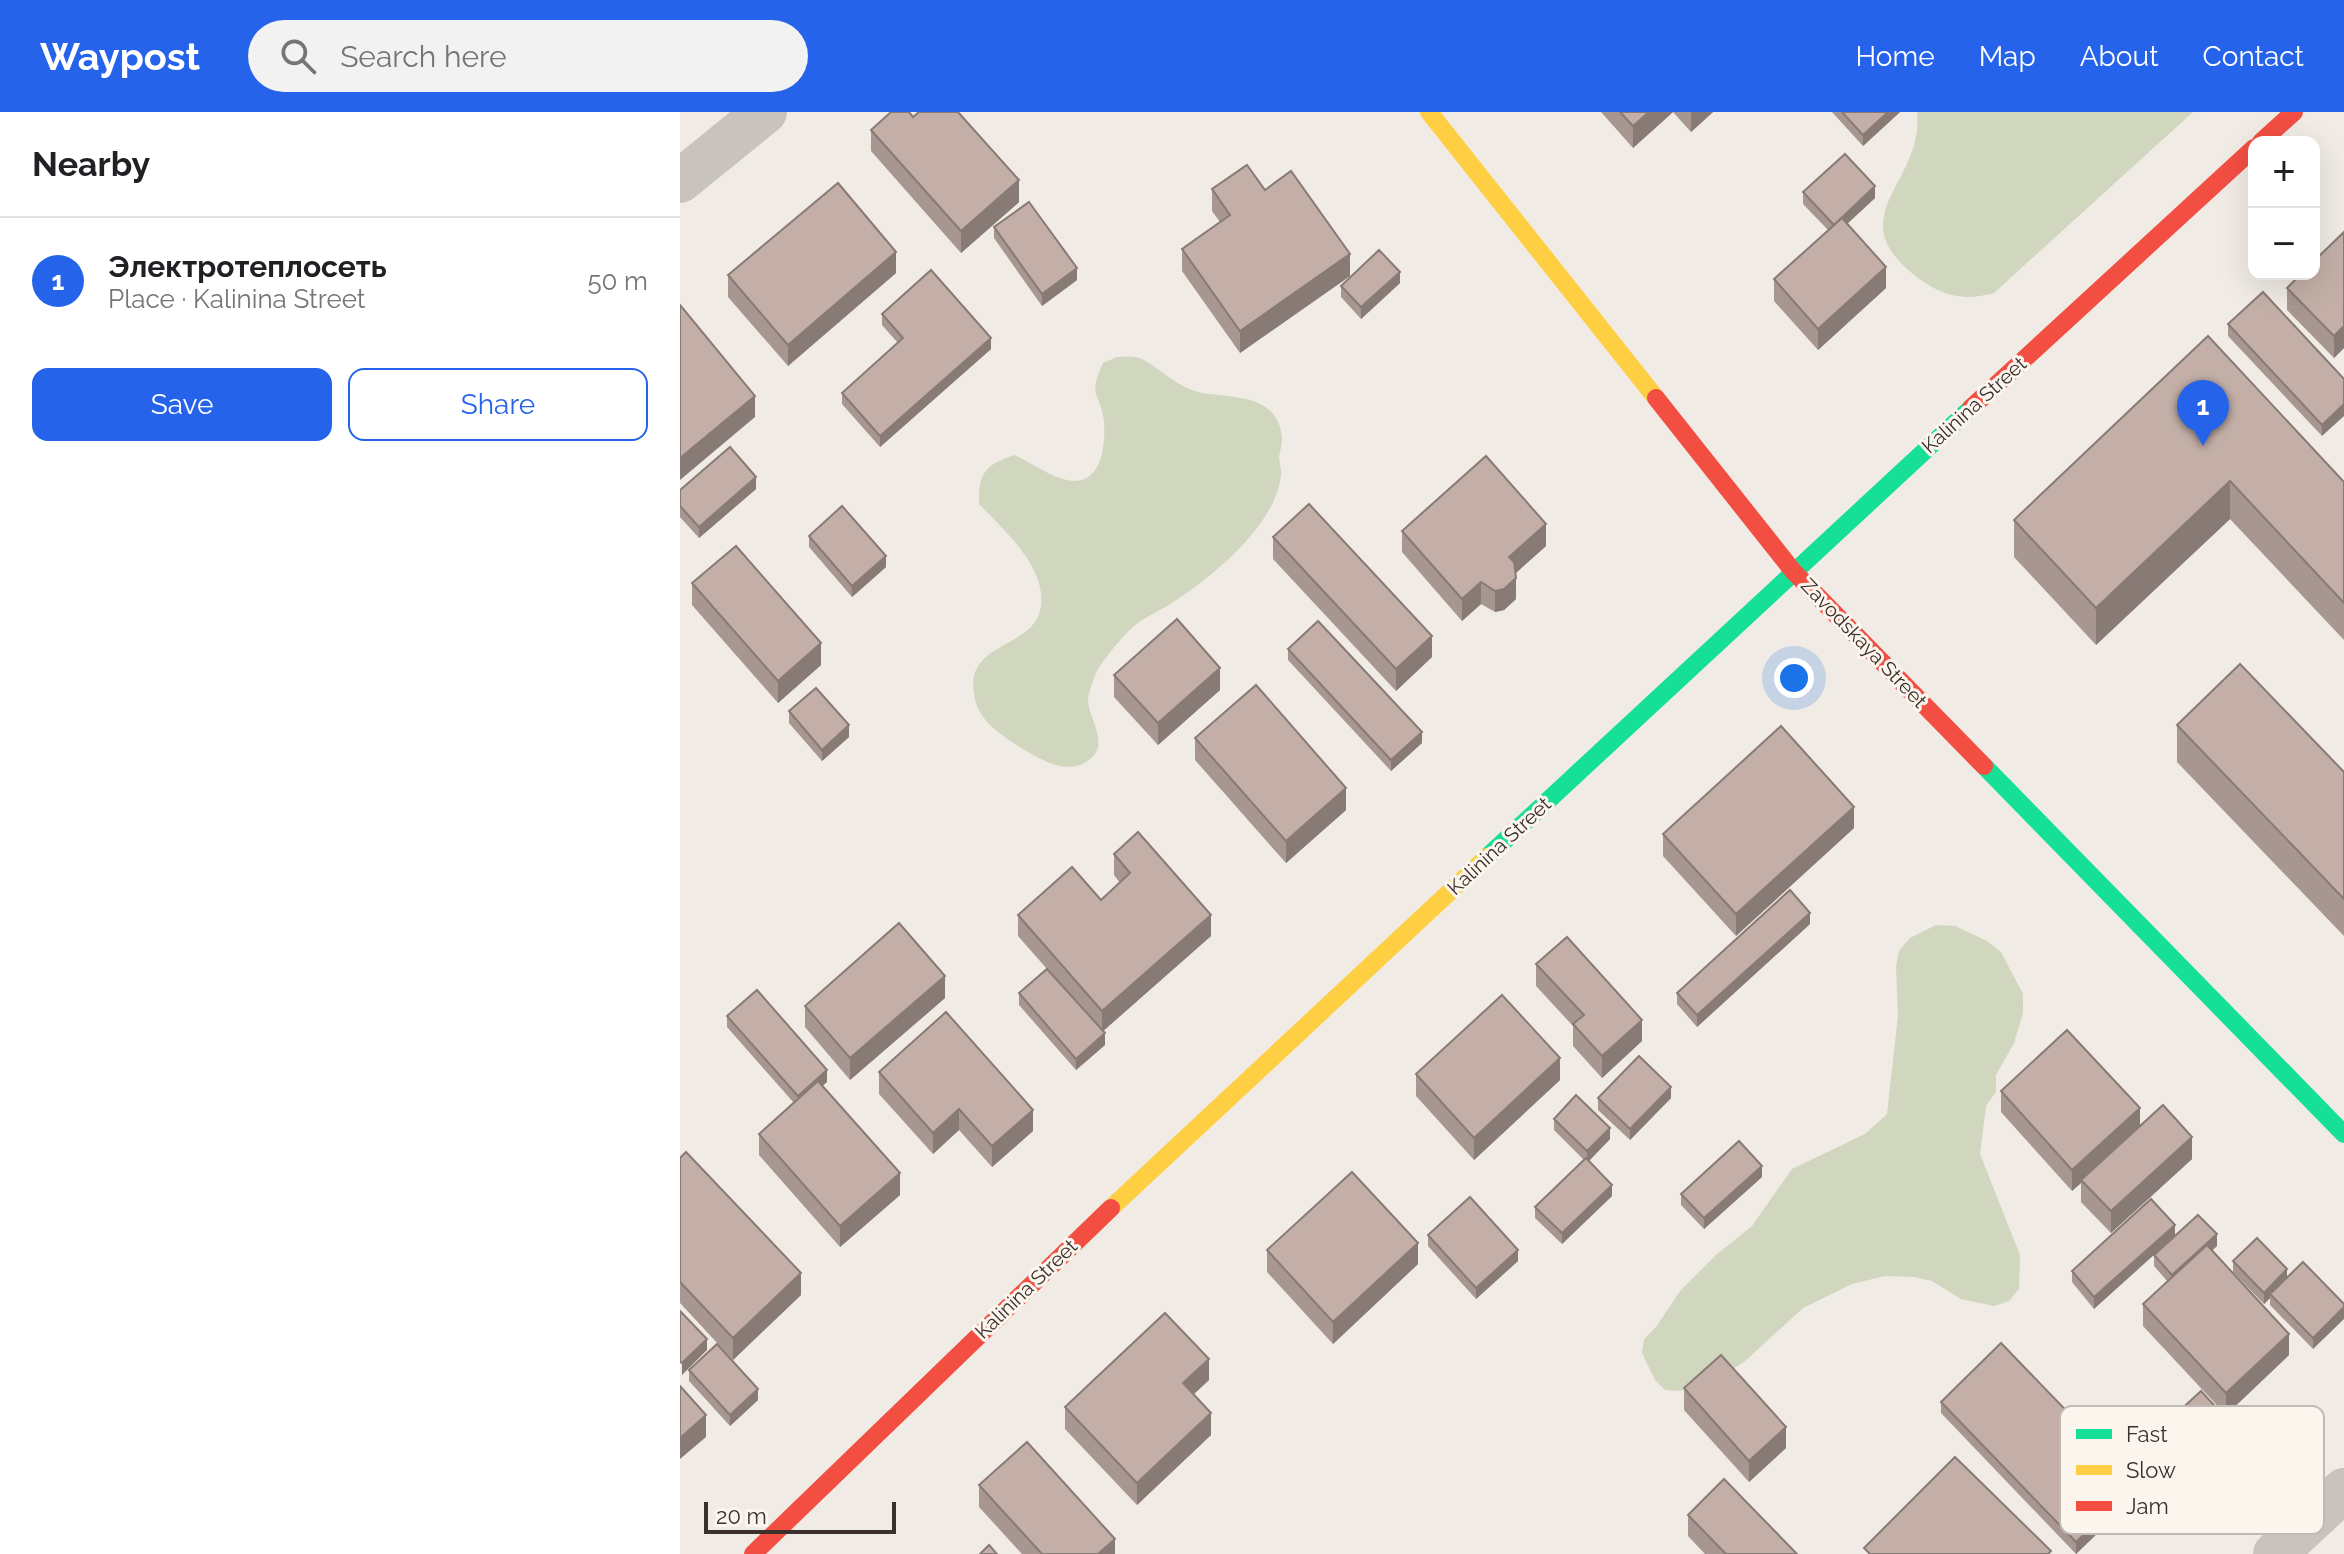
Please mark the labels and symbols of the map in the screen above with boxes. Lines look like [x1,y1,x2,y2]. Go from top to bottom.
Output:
street label: Kalinina Street [1917,351,2032,458]
pin: 1 [2177,380,2229,446]
street label: Zavodskaya Street [1796,573,1932,713]
your location [1774,658,1814,698]
street label: Kalinina Street [1442,792,1556,900]
street label: Kalinina Street [970,1234,1082,1344]
legend [2060,1406,2324,1534]
text: Fast [2126,1421,2168,1447]
text: Slow [2126,1457,2176,1483]
text: Jam [2126,1493,2169,1519]
scale bar [704,1498,896,1534]

